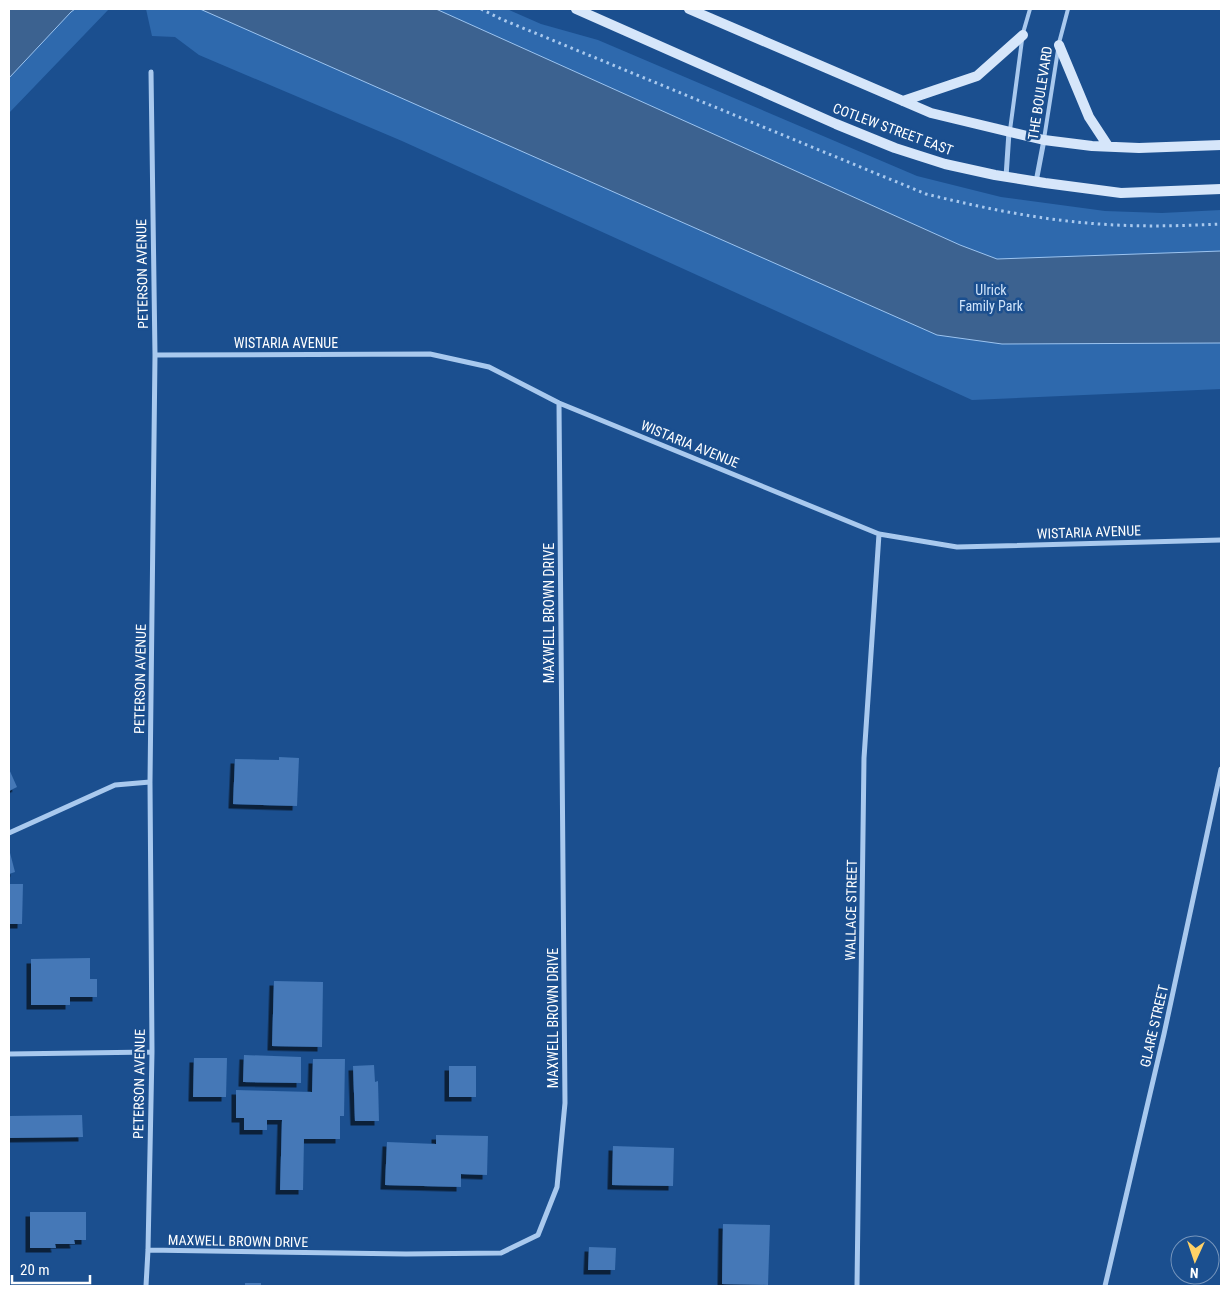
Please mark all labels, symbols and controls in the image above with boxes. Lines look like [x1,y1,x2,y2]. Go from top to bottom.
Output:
street label: THE BOULEVARD [1025,45,1055,141]
street label: COTLEW STREET EAST [831,100,955,158]
street label: PETERSON AVENUE [133,219,151,329]
park label: Ulrick Family Park [959,282,1024,314]
street label: WISTARIA AVENUE [234,335,338,351]
street label: WISTARIA AVENUE [639,417,741,471]
street label: WISTARIA AVENUE [1037,522,1141,542]
street label: MAXWELL BROWN DRIVE [541,543,557,683]
street label: PETERSON AVENUE [131,624,149,734]
street label: WALLACE STREET [842,859,860,961]
street label: MAXWELL BROWN DRIVE [545,948,561,1088]
street label: GLARE STREET [1137,983,1171,1069]
street label: PETERSON AVENUE [130,1029,148,1139]
street label: MAXWELL BROWN DRIVE [168,1232,308,1250]
north arrow [1170,1235,1220,1285]
scale bar [12,1252,90,1284]
text: 20 m [20,1261,50,1279]
text: N [1190,1265,1199,1281]

